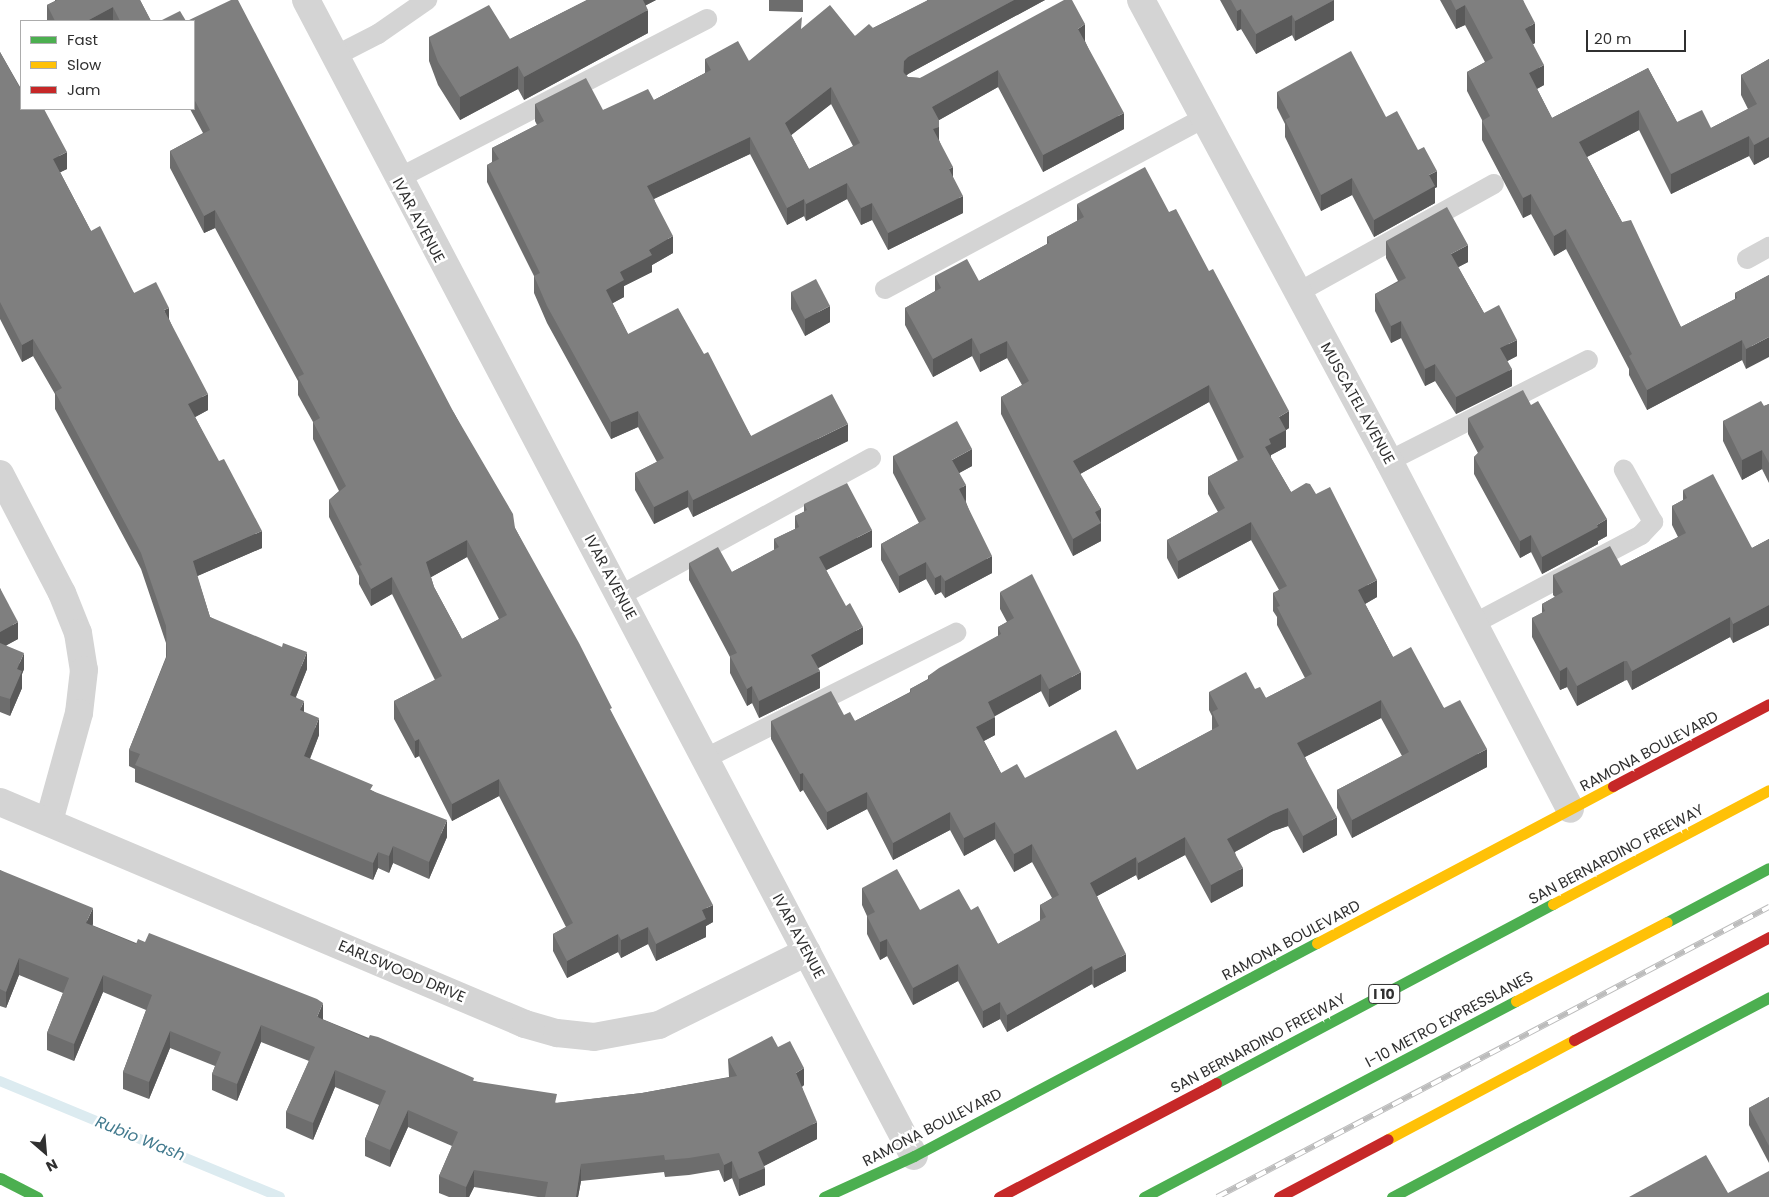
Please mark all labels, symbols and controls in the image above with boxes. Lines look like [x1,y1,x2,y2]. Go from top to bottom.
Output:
legend [20,20,195,110]
scale bar [1589,20,1689,52]
text: 20 m [1594,28,1632,49]
text: Fast [67,29,98,50]
text: Slow [67,54,101,75]
text: Jam [67,79,101,100]
street label: IVAR AVENUE [389,175,449,265]
street label: MUSCATEL AVENUE [1317,339,1399,467]
street label: IVAR AVENUE [581,532,641,622]
street label: RAMONA BOULEVARD [1577,707,1721,795]
street label: SAN BERNARDINO FREEWAY [1525,800,1707,908]
street label: IVAR AVENUE [769,891,829,981]
street label: RAMONA BOULEVARD [1219,896,1363,984]
street label: EARLSWOOD DRIVE [336,936,468,1006]
street label: I-10 METRO EXPRESSLANES [1362,967,1536,1071]
road number: I 10 [1368,982,1400,1006]
street label: SAN BERNARDINO FREEWAY [1167,989,1349,1097]
street label: RAMONA BOULEVARD [859,1084,1005,1170]
water label: Rubio Wash [92,1112,188,1166]
north arrow [20,1127,70,1177]
text: N [43,1154,61,1177]

